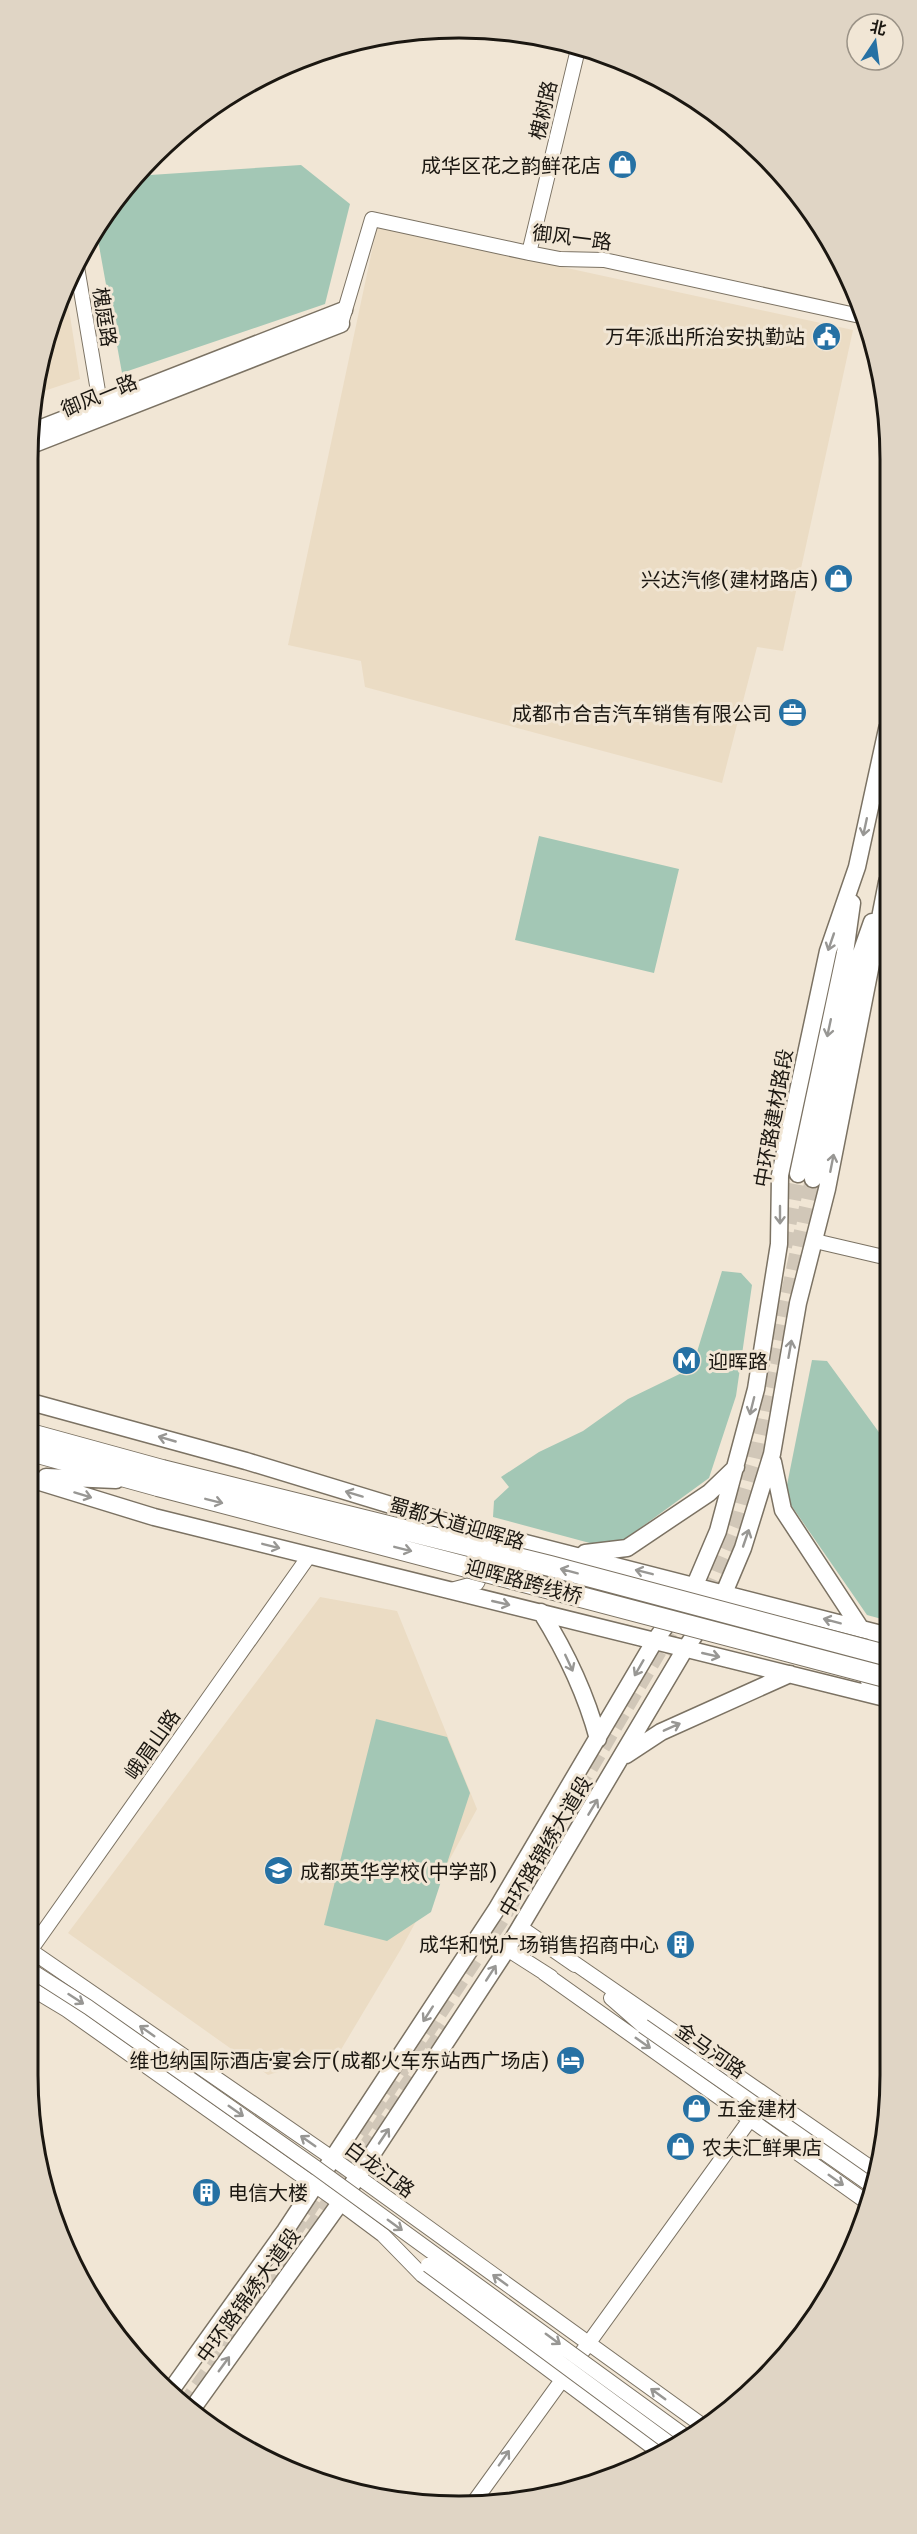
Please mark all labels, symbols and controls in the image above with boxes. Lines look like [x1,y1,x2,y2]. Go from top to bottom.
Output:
north arrow [845,12,905,72]
text: 北 [868,16,888,39]
street label: 槐树路 [524,78,562,142]
shop icon: 成华区花之韵鲜花店 [606,149,638,181]
place label: 成华区花之韵鲜花店 [421,153,601,178]
street label: 御风一路 [531,220,613,254]
street label: 槐庭路 [88,285,122,349]
public building icon: 万年派出所治安执勤站 [810,320,842,352]
place label: 万年派出所治安执勤站 [605,324,805,349]
street label: 御风一路 [57,368,141,422]
shop icon: 兴达汽修(建材路店) [823,563,855,595]
place label: 兴达汽修(建材路店) [641,567,818,592]
office icon: 成都市合吉汽车销售有限公司 [777,697,809,729]
place label: 成都市合吉汽车销售有限公司 [512,701,772,726]
one-way arrow [859,817,871,836]
one-way arrow [825,932,836,951]
one-way arrow [823,1018,835,1037]
street label: 中环路建材路段 [749,1047,797,1189]
one-way arrow [827,1154,838,1174]
one-way arrow [774,1205,785,1225]
one-way arrow [785,1339,796,1359]
metro station icon: 迎晖路 [671,1345,703,1377]
place label: 迎晖路 [708,1349,768,1374]
one-way arrow [746,1396,758,1415]
one-way arrow [158,1432,177,1444]
one-way arrow [345,1488,364,1499]
one-way arrow [73,1490,92,1501]
street label: 蜀都大道迎晖路 [386,1492,528,1554]
one-way arrow [204,1495,223,1507]
one-way arrow [741,1529,752,1548]
one-way arrow [261,1541,280,1553]
one-way arrow [393,1544,412,1556]
street label: 迎晖路跨线桥 [463,1553,585,1609]
one-way arrow [560,1565,579,1577]
one-way arrow [634,1565,653,1577]
one-way arrow [491,1597,510,1609]
one-way arrow [823,1615,842,1626]
one-way arrow [701,1650,720,1662]
one-way arrow [564,1654,576,1672]
one-way arrow [633,1659,645,1676]
street label: 峨眉山路 [119,1704,185,1784]
one-way arrow [663,1721,681,1733]
street label: 中环路锦绣大道段 [493,1771,597,1921]
one-way arrow [587,1799,599,1816]
school or university icon: 成都英华学校(中学部) [263,1855,295,1887]
place label: 成都英华学校(中学部) [300,1859,497,1884]
building icon: 成华和悦广场销售招商中心 [664,1928,696,1960]
place label: 成华和悦广场销售招商中心 [419,1932,659,1957]
one-way arrow [485,1965,498,1982]
one-way arrow [68,1993,84,2005]
one-way arrow [421,2005,434,2022]
street label: 金马河路 [671,2017,751,2083]
one-way arrow [140,2025,156,2037]
one-way arrow [634,2037,650,2049]
hotel icon: 维也纳国际酒店·宴会厅(成都火车东站西广场店) [554,2044,586,2076]
place label: 维也纳国际酒店·宴会厅(成都火车东站西广场店) [130,2048,549,2073]
shop icon: 五金建材 [680,2092,712,2124]
place label: 五金建材 [717,2096,797,2121]
one-way arrow [227,2105,244,2117]
one-way arrow [378,2128,391,2145]
shop icon: 农夫汇鲜果店 [665,2131,697,2163]
one-way arrow [300,2135,316,2147]
street label: 白龙江路 [340,2135,420,2203]
place label: 农夫汇鲜果店 [702,2135,822,2160]
one-way arrow [827,2174,844,2186]
building icon: 电信大楼 [191,2176,223,2208]
place label: 电信大楼 [228,2180,308,2205]
one-way arrow [386,2219,402,2231]
street label: 中环路锦绣大道段 [191,2223,305,2367]
one-way arrow [493,2273,509,2286]
one-way arrow [544,2332,560,2345]
one-way arrow [218,2357,230,2373]
one-way arrow [651,2388,667,2400]
one-way arrow [498,2450,511,2466]

